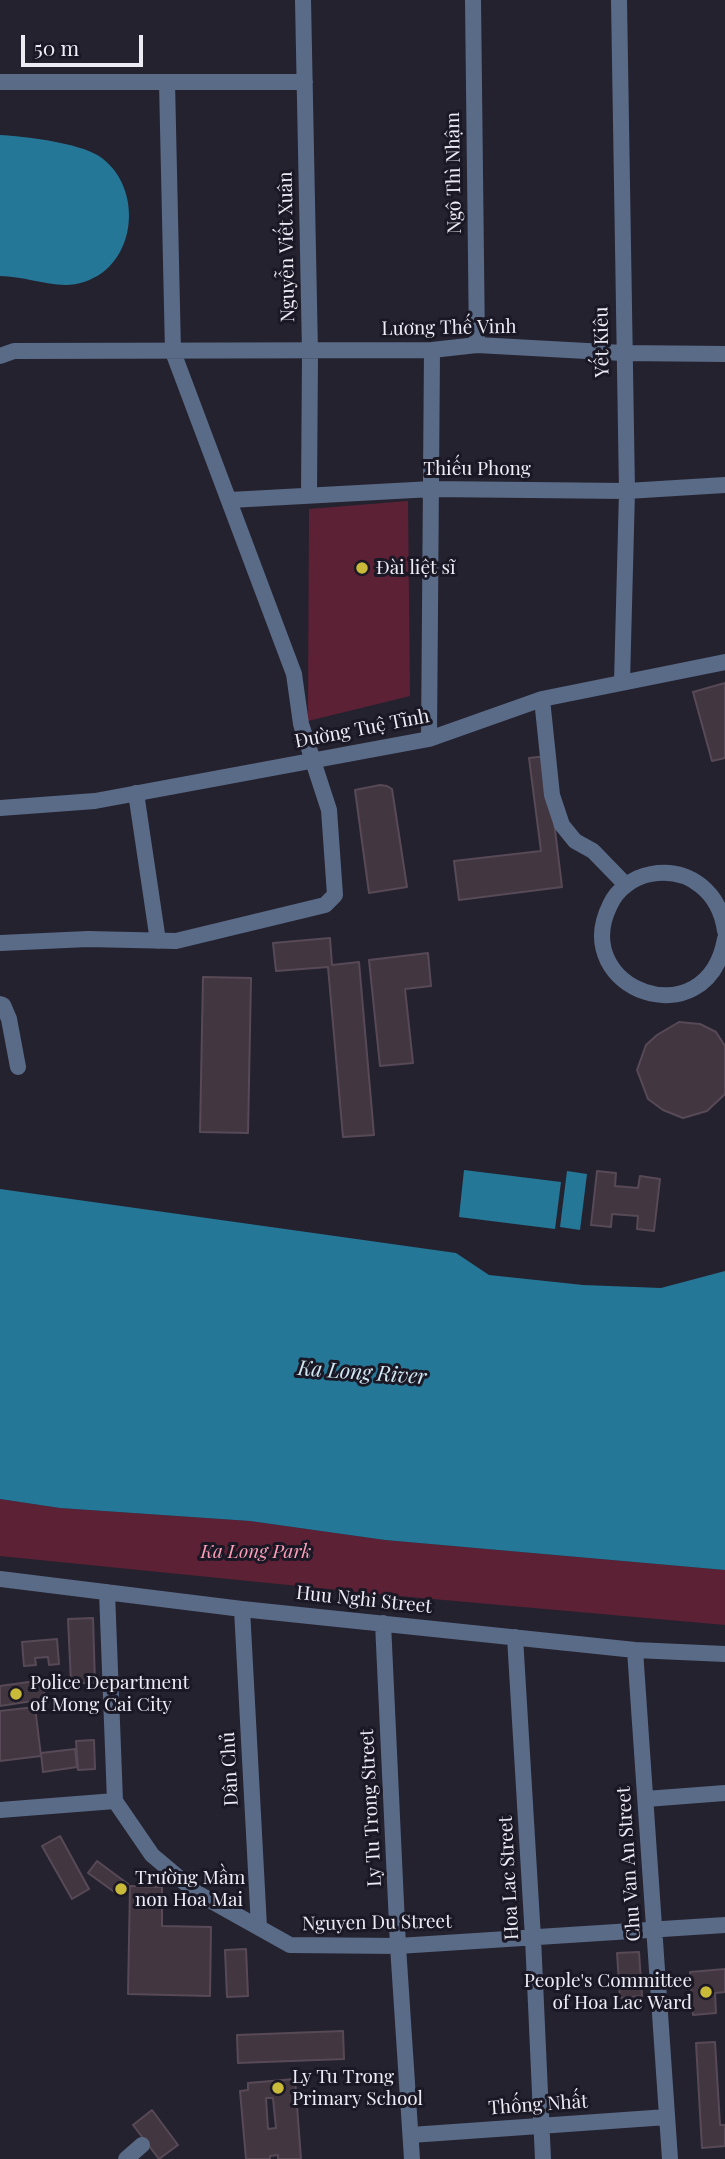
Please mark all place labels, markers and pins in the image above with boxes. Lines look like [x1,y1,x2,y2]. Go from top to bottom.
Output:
place label: Đài liệt sĩ [376,557,456,579]
marker: Đài liệt sĩ [354,560,370,576]
place label: Police Department of Mong Cai City [30,1672,189,1716]
marker: Police Department of Mong Cai City [8,1686,24,1702]
place label: Trường Mầm non Hoa Mai [135,1867,245,1911]
marker: Trường Mầm non Hoa Mai [113,1881,129,1897]
place label: People's Committee of Hoa Lac Ward [524,1970,692,2014]
marker: People's Committee of Hoa Lac Ward [698,1984,714,2000]
place label: Ly Tu Trong Primary School [292,2066,423,2110]
marker: Ly Tu Trong Primary School [270,2080,286,2096]

